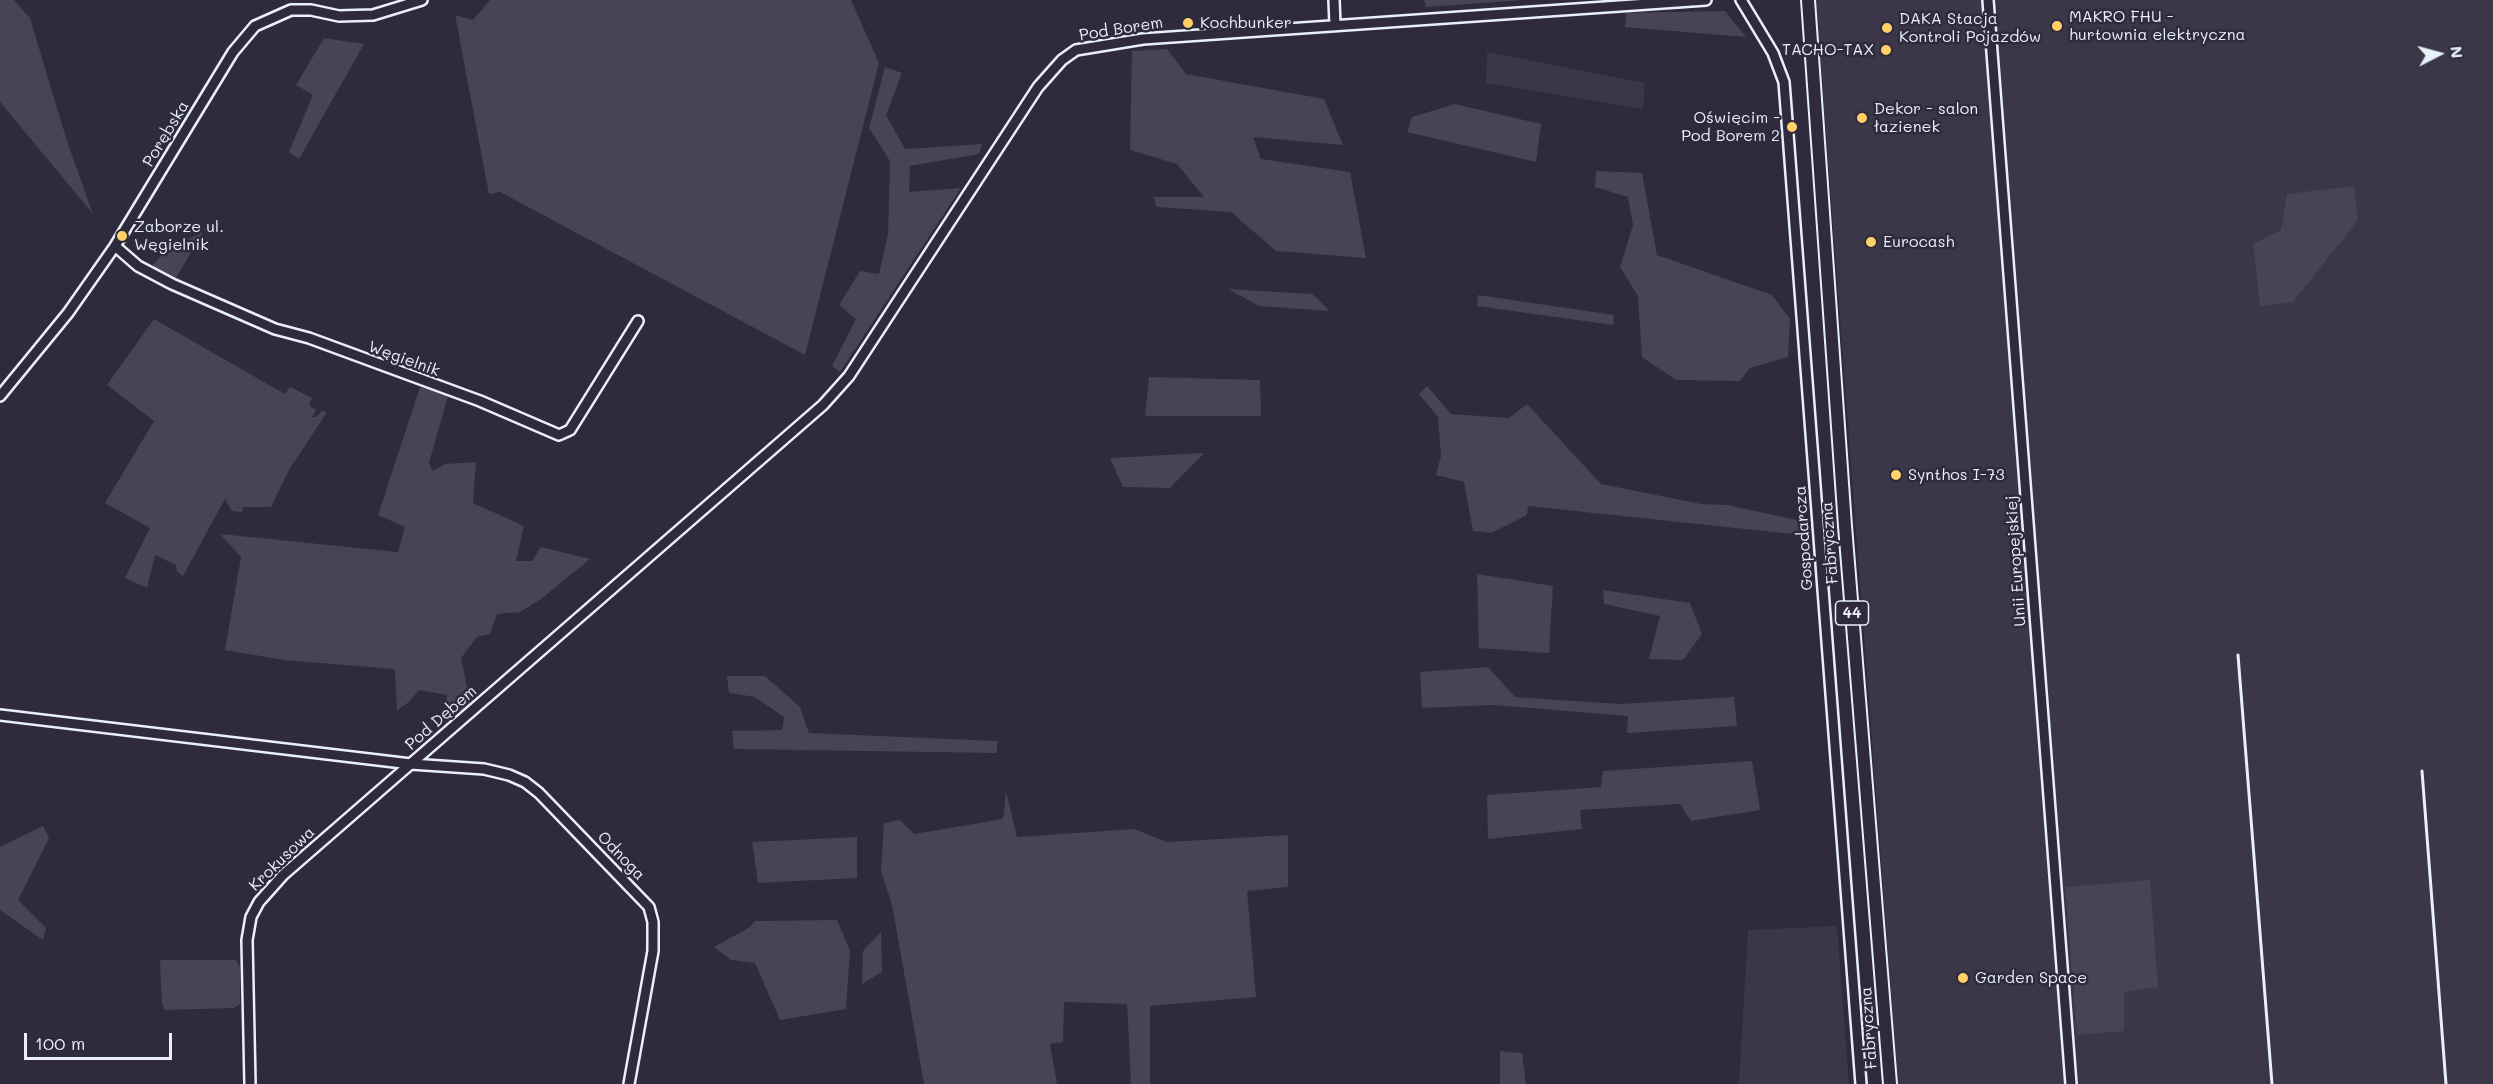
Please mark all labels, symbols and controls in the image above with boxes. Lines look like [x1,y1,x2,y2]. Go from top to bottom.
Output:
place label: MAKRO FHU - hurtownia elektryczna [2069,7,2245,45]
place label: DAKA Stacja Kontroli Pojazdów [1899,9,2041,47]
street label: Pod Borem [1078,13,1164,45]
place label: Kochbunker [1200,13,1292,33]
marker: Kochbunker [1181,16,1195,30]
marker: MAKRO FHU - hurtownia elektryczna [2050,19,2064,33]
marker: DAKA Stacja Kontroli Pojazdów [1880,21,1894,35]
north arrow [2409,24,2469,84]
place label: TACHO-TAX [1782,40,1874,60]
marker: TACHO-TAX [1879,43,1893,57]
text: N [2446,45,2468,59]
street label: Porębska [139,97,193,171]
place label: Dekor - salon łazienek [1874,99,1978,137]
place label: Oświęcim - Pod Borem 2 [1681,108,1780,146]
marker: Dekor - salon łazienek [1855,111,1869,125]
marker: Oświęcim - Pod Borem 2 [1785,120,1799,134]
place label: Zaborze ul. Węgielnik [134,217,224,255]
marker: Zaborze ul. Węgielnik [115,229,129,243]
place label: Eurocash [1883,232,1955,252]
marker: Eurocash [1864,235,1878,249]
street label: Węgielnik [366,337,442,381]
place label: Synthos I-73 [1908,465,2005,485]
marker: Synthos I-73 [1889,468,1903,482]
street label: Gospodarcza [1791,485,1817,591]
street label: Unii Europejskiej [2002,495,2030,627]
street label: Fabryczna [1818,501,1842,585]
road number: 44 [1836,601,1868,625]
street label: Pod Dębem [401,682,481,754]
street label: Krokusowa [245,823,319,895]
street label: Odnoga [593,828,649,884]
place label: Garden Space [1975,968,2087,988]
marker: Garden Space [1956,971,1970,985]
street label: Fabryczna [1857,986,1881,1070]
scale bar [27,1021,176,1059]
text: 100 m [35,1031,85,1055]

